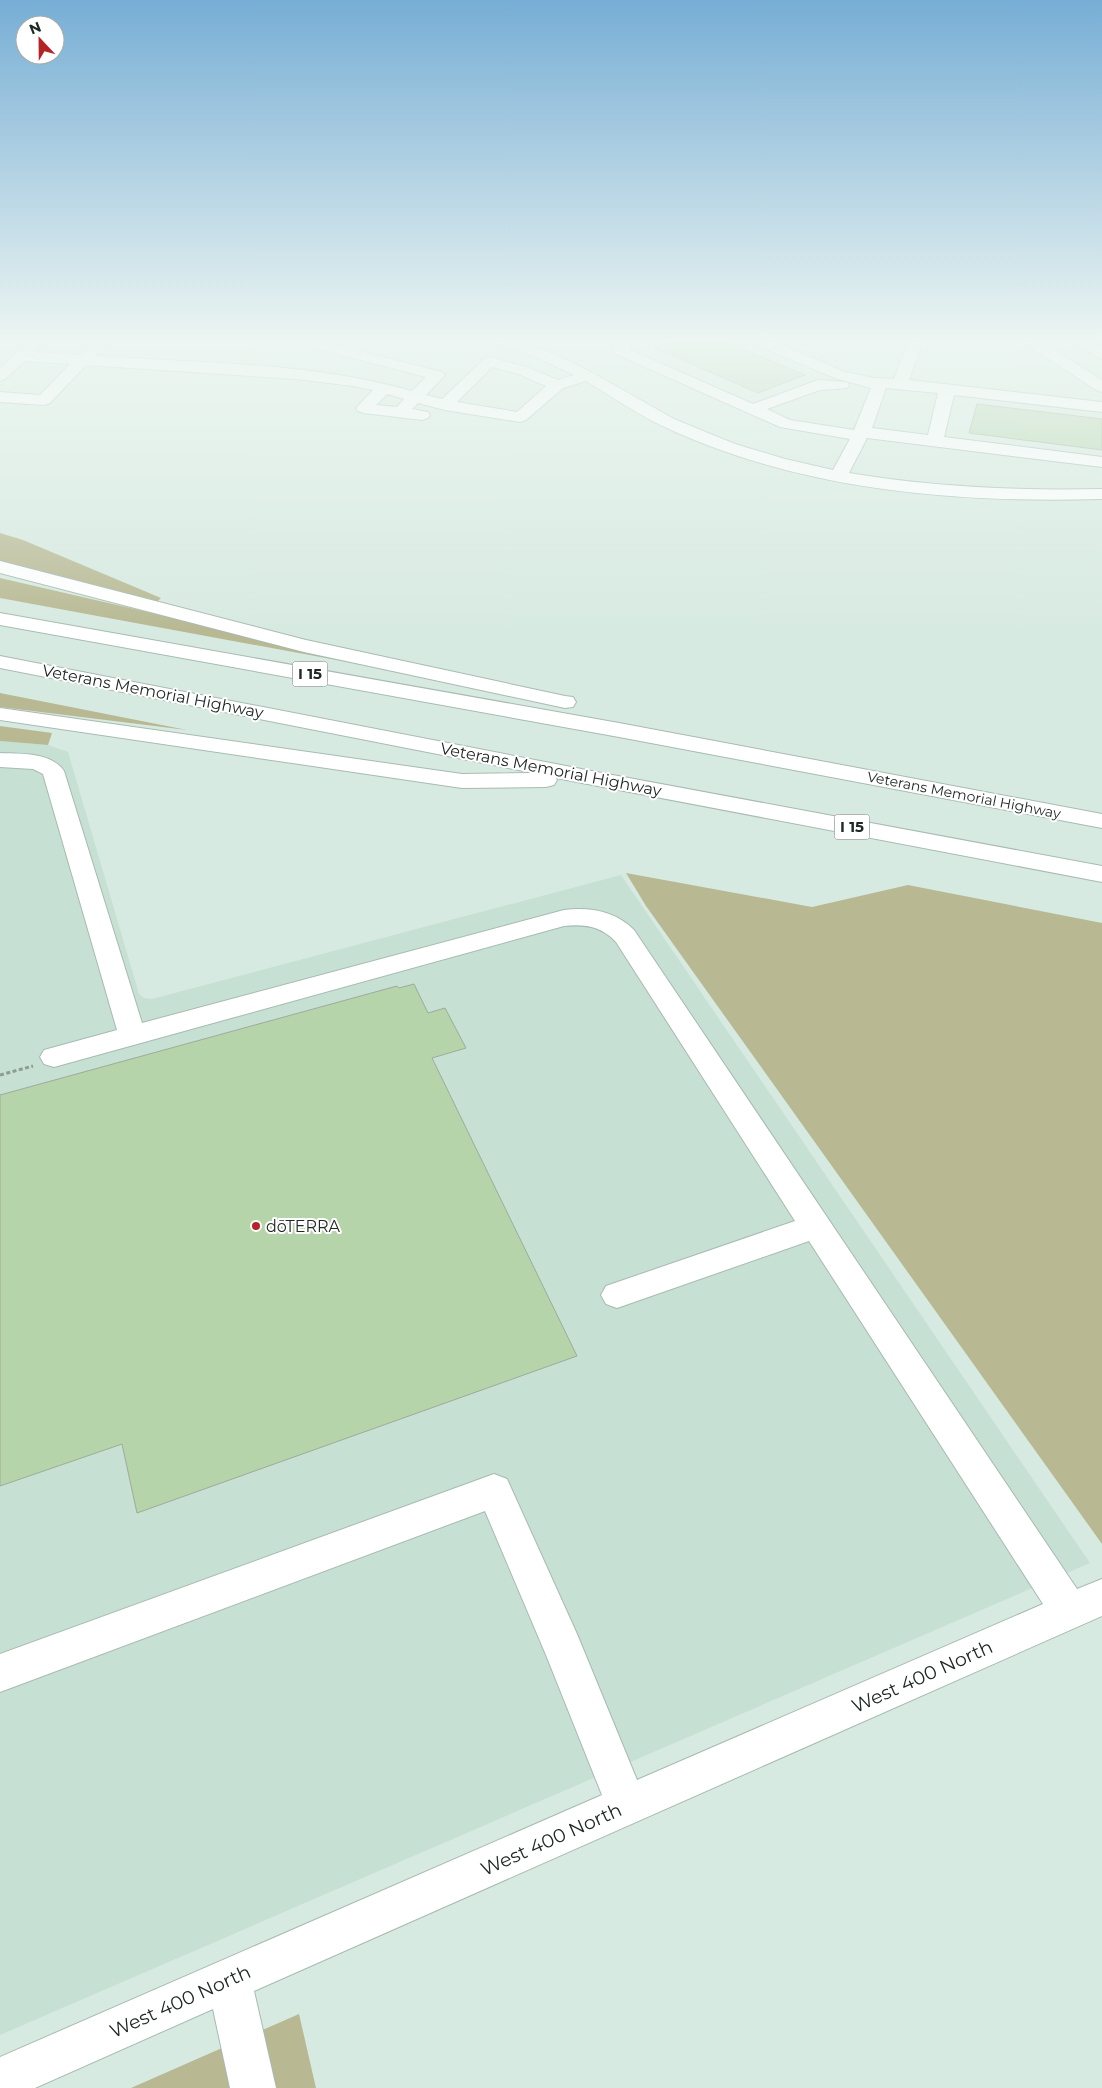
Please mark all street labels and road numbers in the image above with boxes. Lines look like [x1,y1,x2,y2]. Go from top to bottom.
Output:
street label: Veterans Memorial Highway [41,661,265,722]
road number: I 15 [292,662,328,686]
street label: Veterans Memorial Highway [439,739,663,800]
street label: Veterans Memorial Highway [866,767,1063,823]
road number: I 15 [834,814,870,840]
street label: West 400 North [848,1635,996,1718]
street label: West 400 North [477,1798,625,1881]
street label: West 400 North [106,1960,254,2043]

